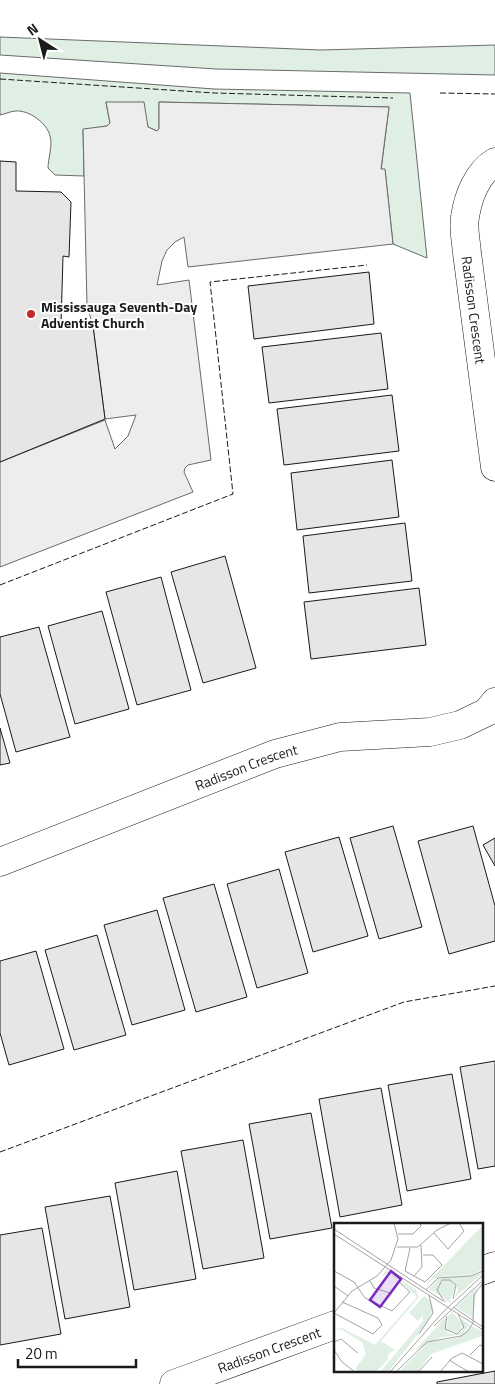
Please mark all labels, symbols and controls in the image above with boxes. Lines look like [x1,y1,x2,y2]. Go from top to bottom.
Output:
north arrow [15,15,65,65]
text: N [22,18,42,40]
street label: Radisson Crescent [457,255,492,365]
place label: Mississauga Seventh-Day Adventist Church [41,296,197,333]
marker: Mississauga Seventh-Day Adventist Church [25,308,37,320]
street label: Radisson Crescent [191,738,300,795]
inset map [334,1223,482,1372]
street label: Radisson Crescent [214,1321,323,1378]
scale bar [18,1336,135,1368]
text: 20 m [25,1342,58,1365]

